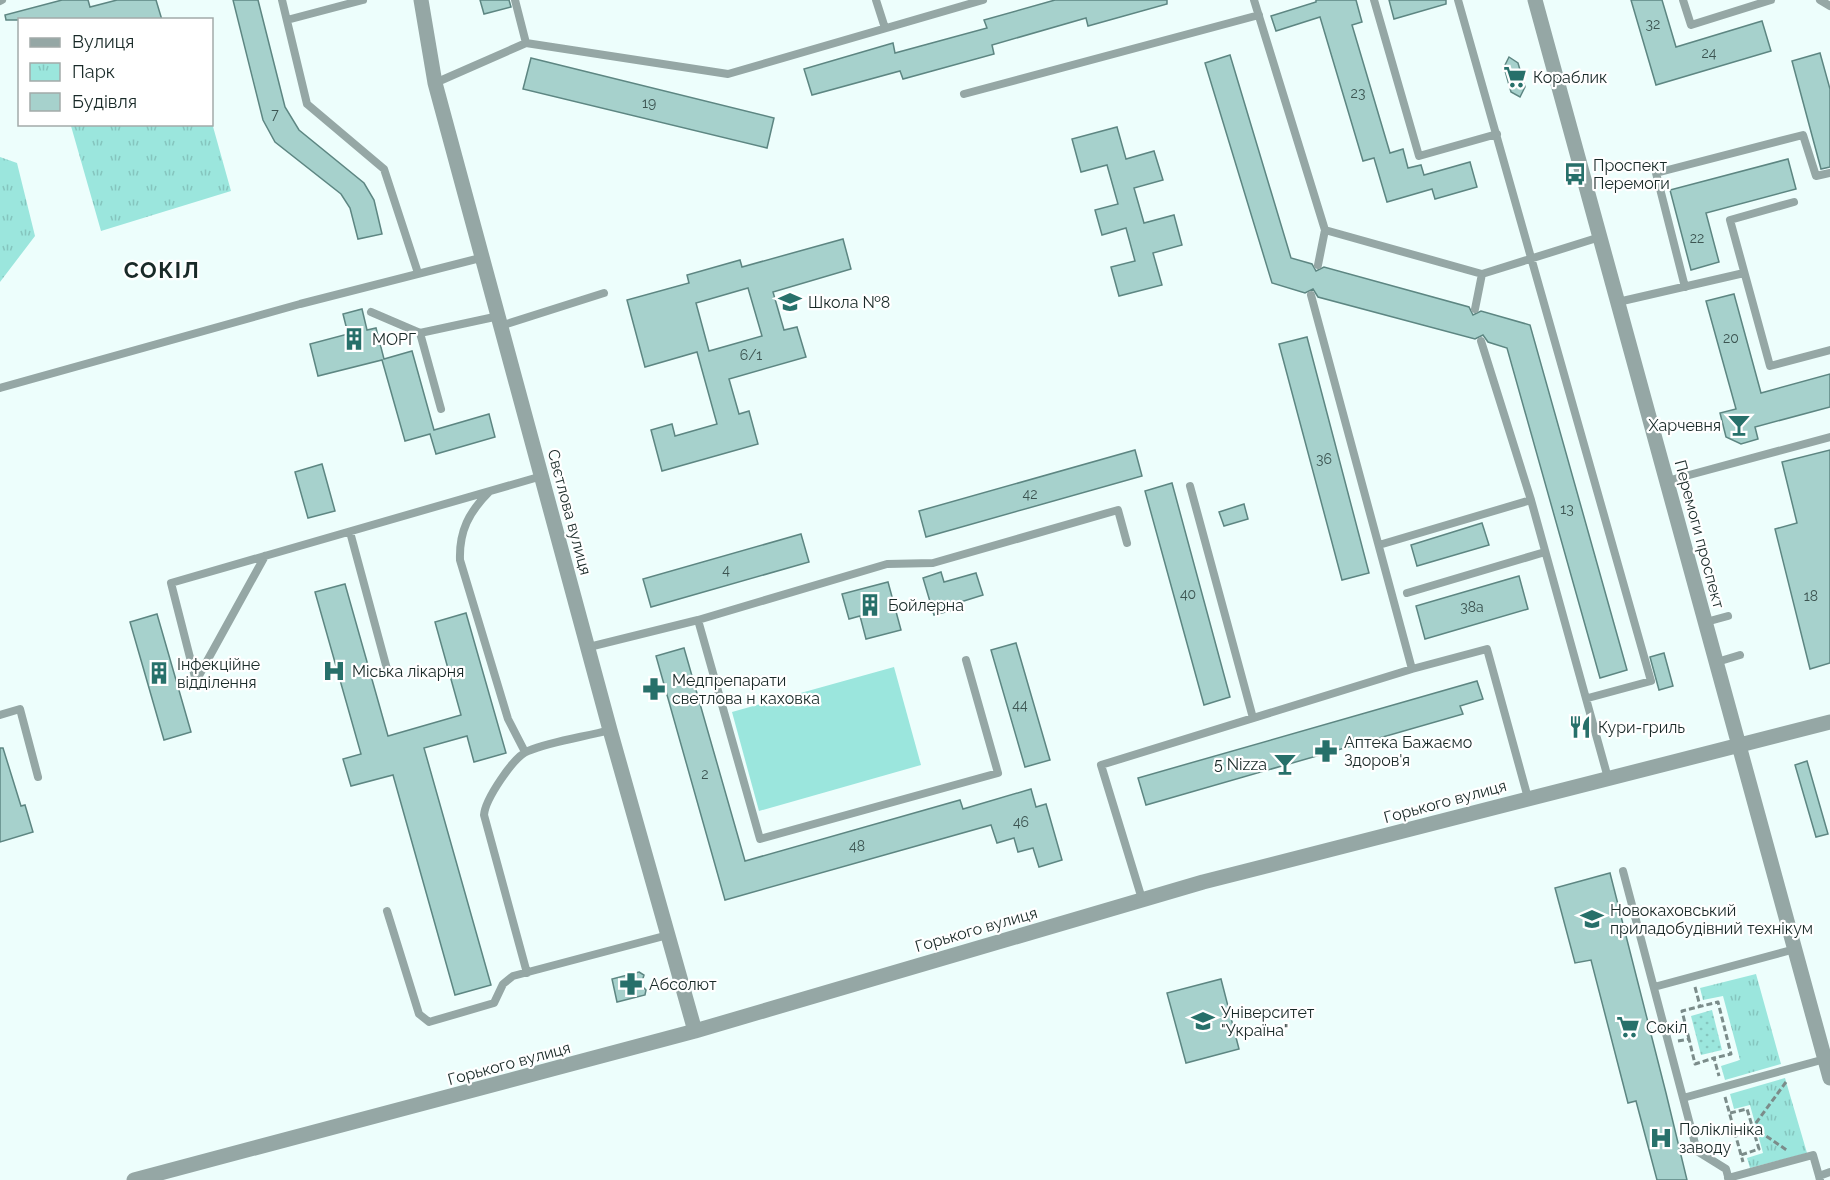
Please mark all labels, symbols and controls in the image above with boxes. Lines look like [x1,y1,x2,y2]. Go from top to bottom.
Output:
house number: 32 [1646,16,1660,32]
legend [18,18,213,126]
text: Вулиця [72,31,134,52]
house number: 24 [1702,45,1717,61]
text: Парк [72,61,115,82]
supermarket icon: Кораблик [1502,64,1528,90]
place label: Кораблик [1533,68,1607,87]
house number: 23 [1351,85,1365,101]
text: Будівля [72,91,137,112]
house number: 19 [642,95,656,111]
house number: 7 [271,106,279,122]
place label: Проспект Перемоги [1593,156,1670,193]
bus stop icon: Проспект Перемоги [1562,161,1588,187]
house number: 22 [1690,230,1704,246]
district label: СОКІЛ [124,257,200,283]
school or university icon: Школа №8 [777,289,803,315]
place label: Школа №8 [808,293,890,312]
building icon: МОРГ [341,326,367,352]
place label: МОРГ [372,330,416,349]
house number: 20 [1723,330,1739,346]
house number: 6/1 [740,347,762,363]
bar icon: Харчевня [1726,412,1752,438]
place label: Харчевня [1649,416,1721,435]
street label: Свєтлова вулиця [544,447,595,577]
house number: 36 [1316,451,1332,467]
street label: Перемоги проспект [1671,458,1729,611]
house number: 42 [1023,486,1037,502]
house number: 13 [1560,501,1574,517]
house number: 4 [722,562,730,578]
house number: 40 [1180,586,1196,602]
house number: 18 [1804,588,1818,604]
building icon: Бойлерна [857,592,883,618]
place label: Бойлерна [888,596,964,615]
house number: 38а [1460,599,1484,615]
place label: Інфекційне відділення [177,655,260,692]
hospital icon: Міська лікарня [321,658,347,684]
building icon: Інфекційне відділення [146,660,172,686]
place label: Міська лікарня [352,662,464,681]
place label: Медпрепарати светлова н каховка [672,671,820,708]
pharmacy icon: Медпрепарати светлова н каховка [641,676,667,702]
house number: 44 [1012,697,1028,713]
restaurant icon: Кури-гриль [1567,714,1593,740]
place label: Кури-гриль [1598,718,1685,737]
place label: Аптека Бажаємо Здоров'я [1344,733,1472,770]
pharmacy icon: Аптека Бажаємо Здоров'я [1313,738,1339,764]
bar icon: 5 Nizza [1272,751,1298,777]
place label: 5 Nizza [1214,755,1267,774]
house number: 2 [701,766,709,782]
street label: Горького вулиця [1382,776,1509,827]
house number: 46 [1013,814,1029,830]
house number: 48 [849,838,865,854]
place label: Новокаховський приладобудівний технікум [1610,901,1813,938]
street label: Горького вулиця [913,903,1039,956]
school or university icon: Новокаховський приладобудівний технікум [1579,906,1605,932]
pharmacy icon: Абсолют [618,971,644,997]
place label: Абсолют [649,975,717,994]
place label: Університет "Україна" [1221,1003,1315,1040]
school or university icon: Університет "Україна" [1190,1008,1216,1034]
supermarket icon: Сокіл [1615,1014,1641,1040]
place label: Сокіл [1646,1018,1687,1037]
street label: Горького вулиця [446,1038,573,1089]
place label: Поліклініка заводу [1679,1120,1763,1157]
hospital icon: Поліклініка заводу [1648,1125,1674,1151]

